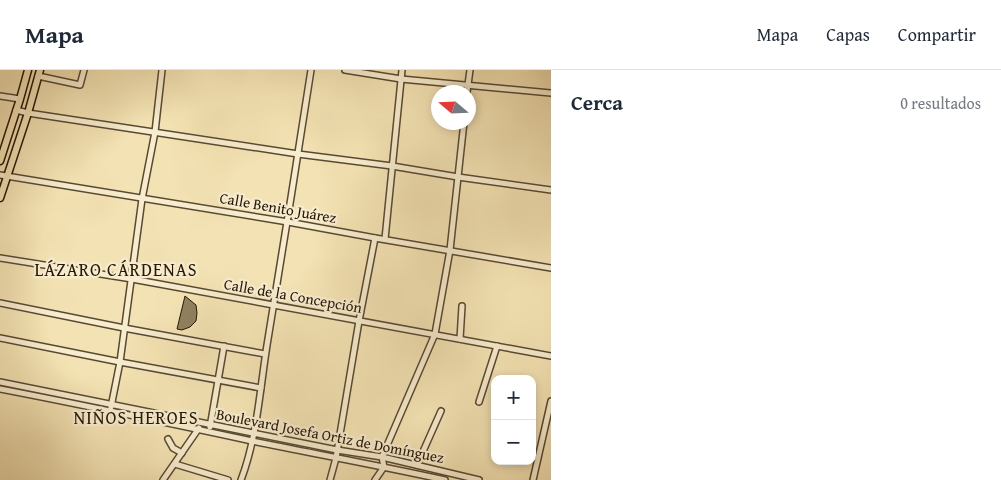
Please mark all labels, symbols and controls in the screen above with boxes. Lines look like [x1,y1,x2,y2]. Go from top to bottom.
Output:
text: Mapa [25,17,84,52]
text: Mapa [757,21,798,48]
text: Capas [826,21,870,48]
text: Compartir [898,21,976,48]
north arrow [431,85,476,130]
text: Cerca [571,87,623,118]
text: 0 resultados [900,91,981,115]
street label: Calle Benito Juárez [218,187,338,228]
district label: LÁZARO CÁRDENAS [35,256,197,283]
street label: Calle de la Concepción [222,273,364,318]
map controls [491,375,536,465]
button: + [491,375,536,420]
street label: Boulevard Josefa Ortiz de Domínguez [214,403,446,468]
district label: NIÑOS HEROES [73,404,199,431]
button: − [491,420,536,465]

